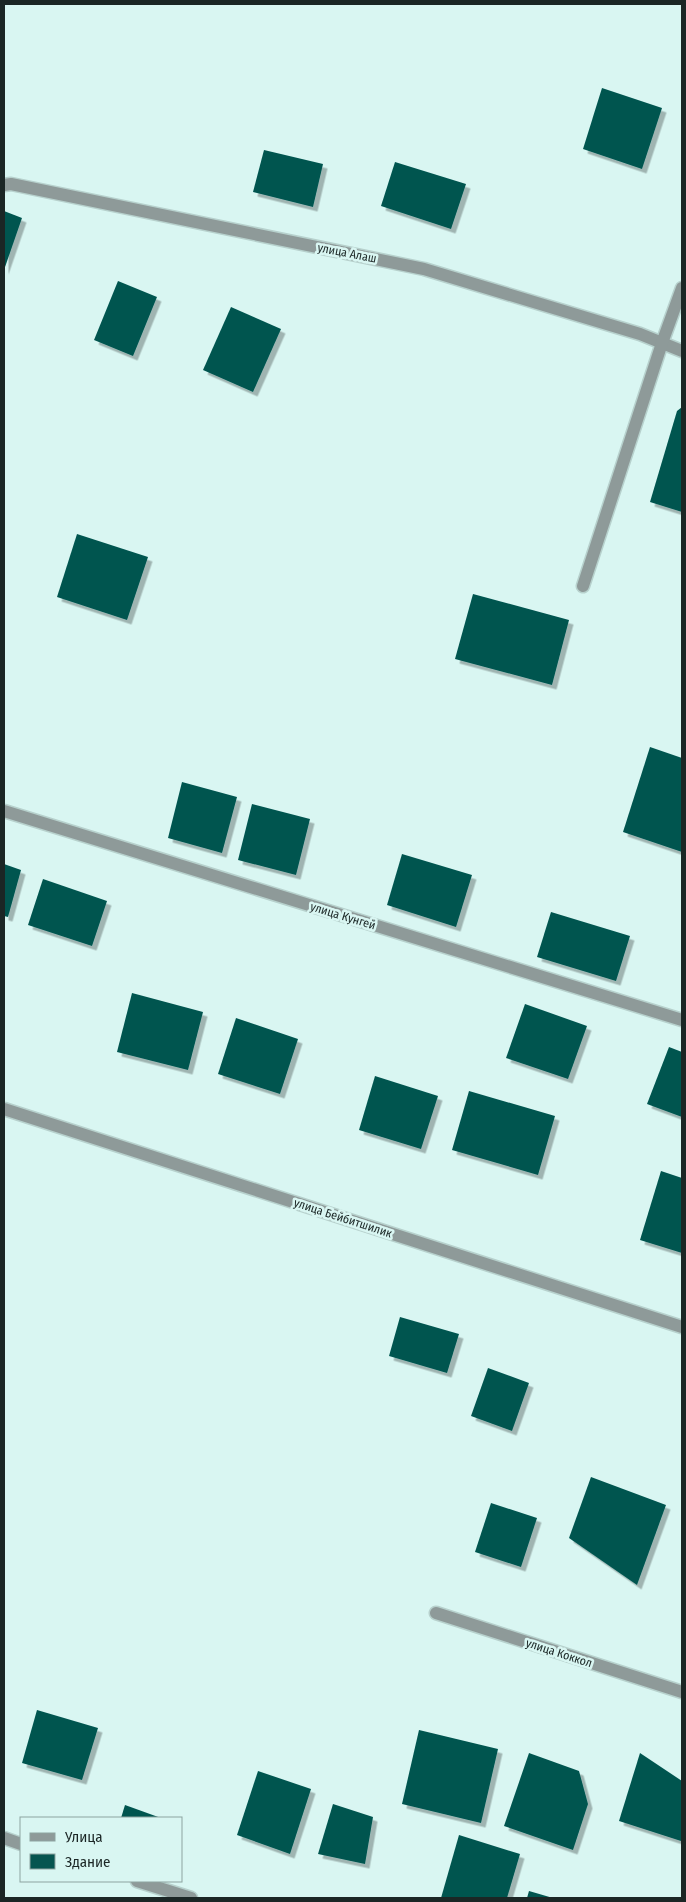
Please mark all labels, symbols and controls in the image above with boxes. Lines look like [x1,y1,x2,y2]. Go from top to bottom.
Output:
street label: улица Алаш [316,240,378,266]
street label: улица Кунгей [309,899,377,933]
street label: улица Бейбитшилик [292,1196,394,1241]
street label: улица Коккол [524,1636,594,1670]
legend [20,1817,182,1882]
text: Улица [64,1828,103,1846]
text: Здание [65,1853,111,1871]

